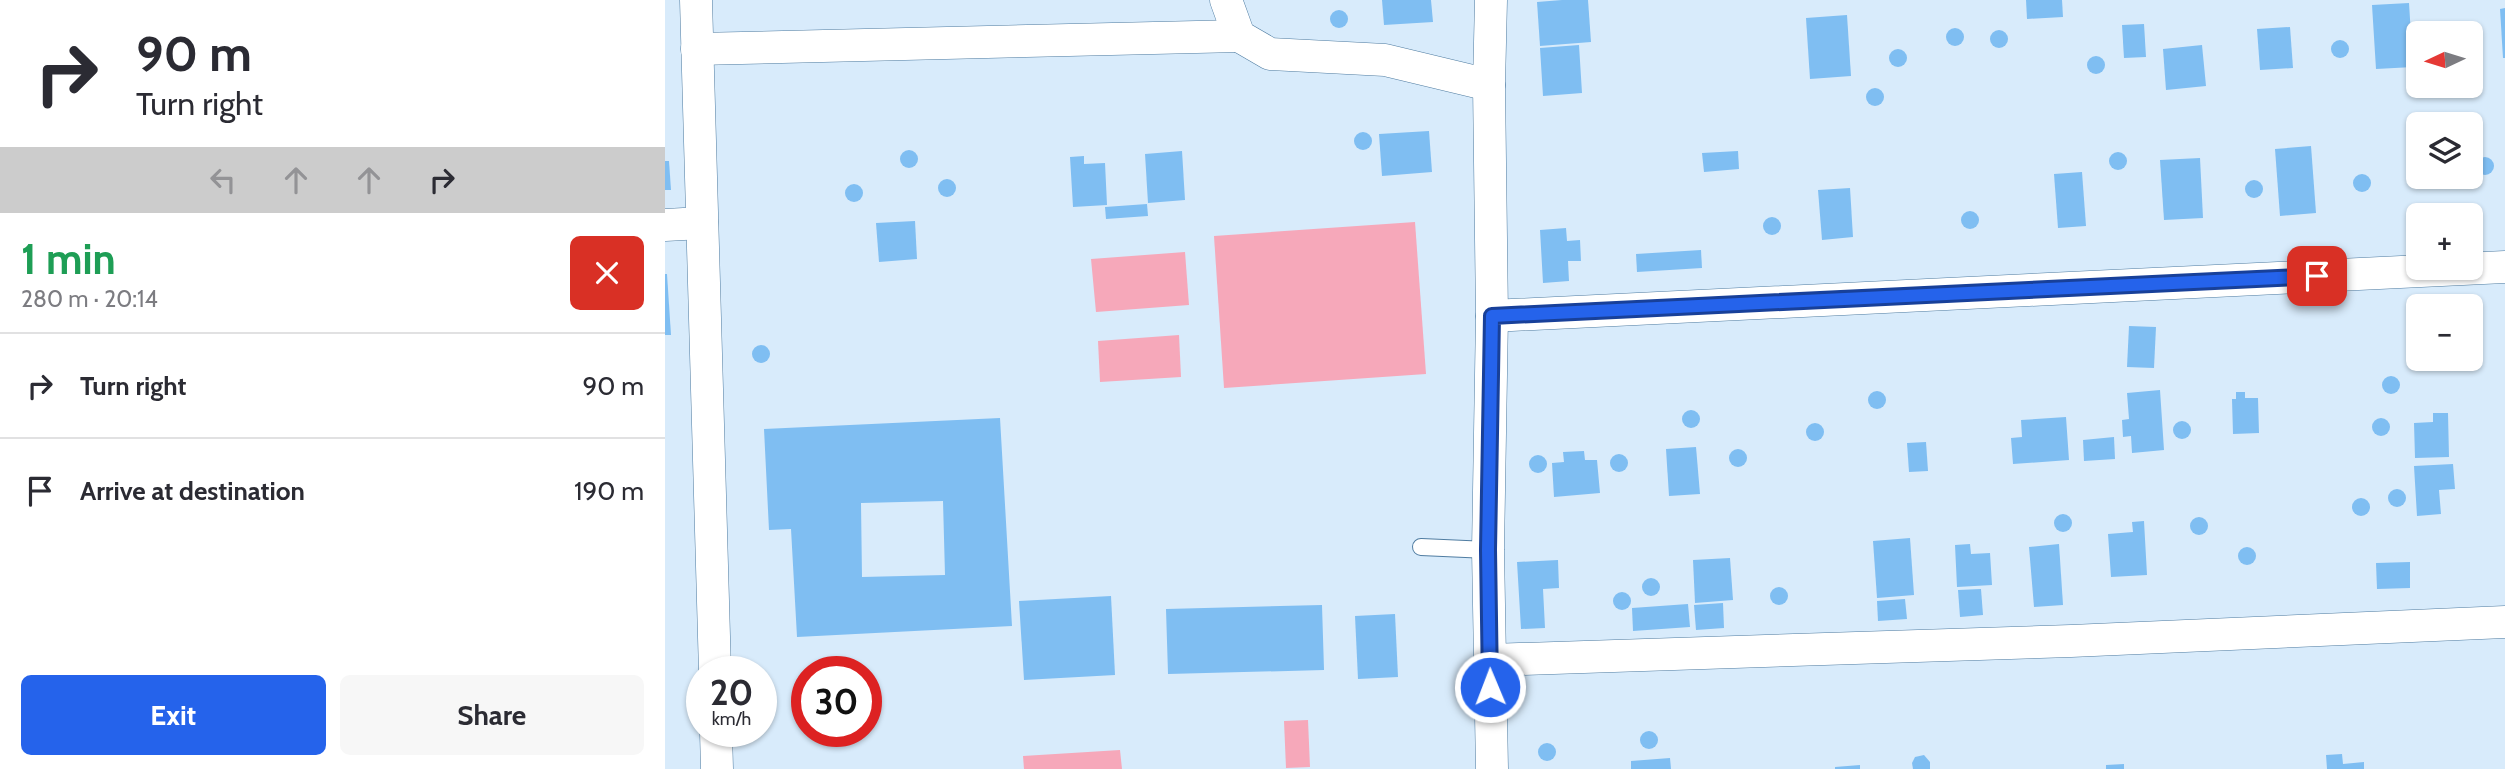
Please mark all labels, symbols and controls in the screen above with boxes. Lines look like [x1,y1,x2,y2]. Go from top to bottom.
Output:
north arrow [2406,21,2483,98]
map controls [2406,21,2483,371]
text: 90 m [136,24,252,83]
icon: right [21,28,112,119]
text: Turn right [136,84,263,123]
button: layers [2406,112,2483,189]
icon: left [204,161,242,199]
icon: ahead [277,161,315,199]
icon: ahead [350,161,388,199]
icon: right [423,161,461,199]
button: + [2406,203,2483,280]
text: 1 min [21,233,116,285]
button: close [570,236,644,310]
pin [2287,246,2347,306]
icon: arrive [2298,257,2336,295]
text: 280 m · 20:14 [21,285,158,313]
button: − [2406,294,2483,371]
icon: right [21,367,59,405]
text: Turn right [80,370,186,402]
text: 90 m [582,370,644,402]
icon: arrive [21,472,59,510]
text: Arrive at destination [80,475,305,507]
text: 190 m [574,475,644,507]
position arrow [1453,650,1527,724]
speed limit sign: 30 [791,656,882,747]
text: 20 [710,671,753,714]
button: Exit [21,675,326,755]
button: Share [340,675,644,755]
text: km/h [712,708,751,730]

